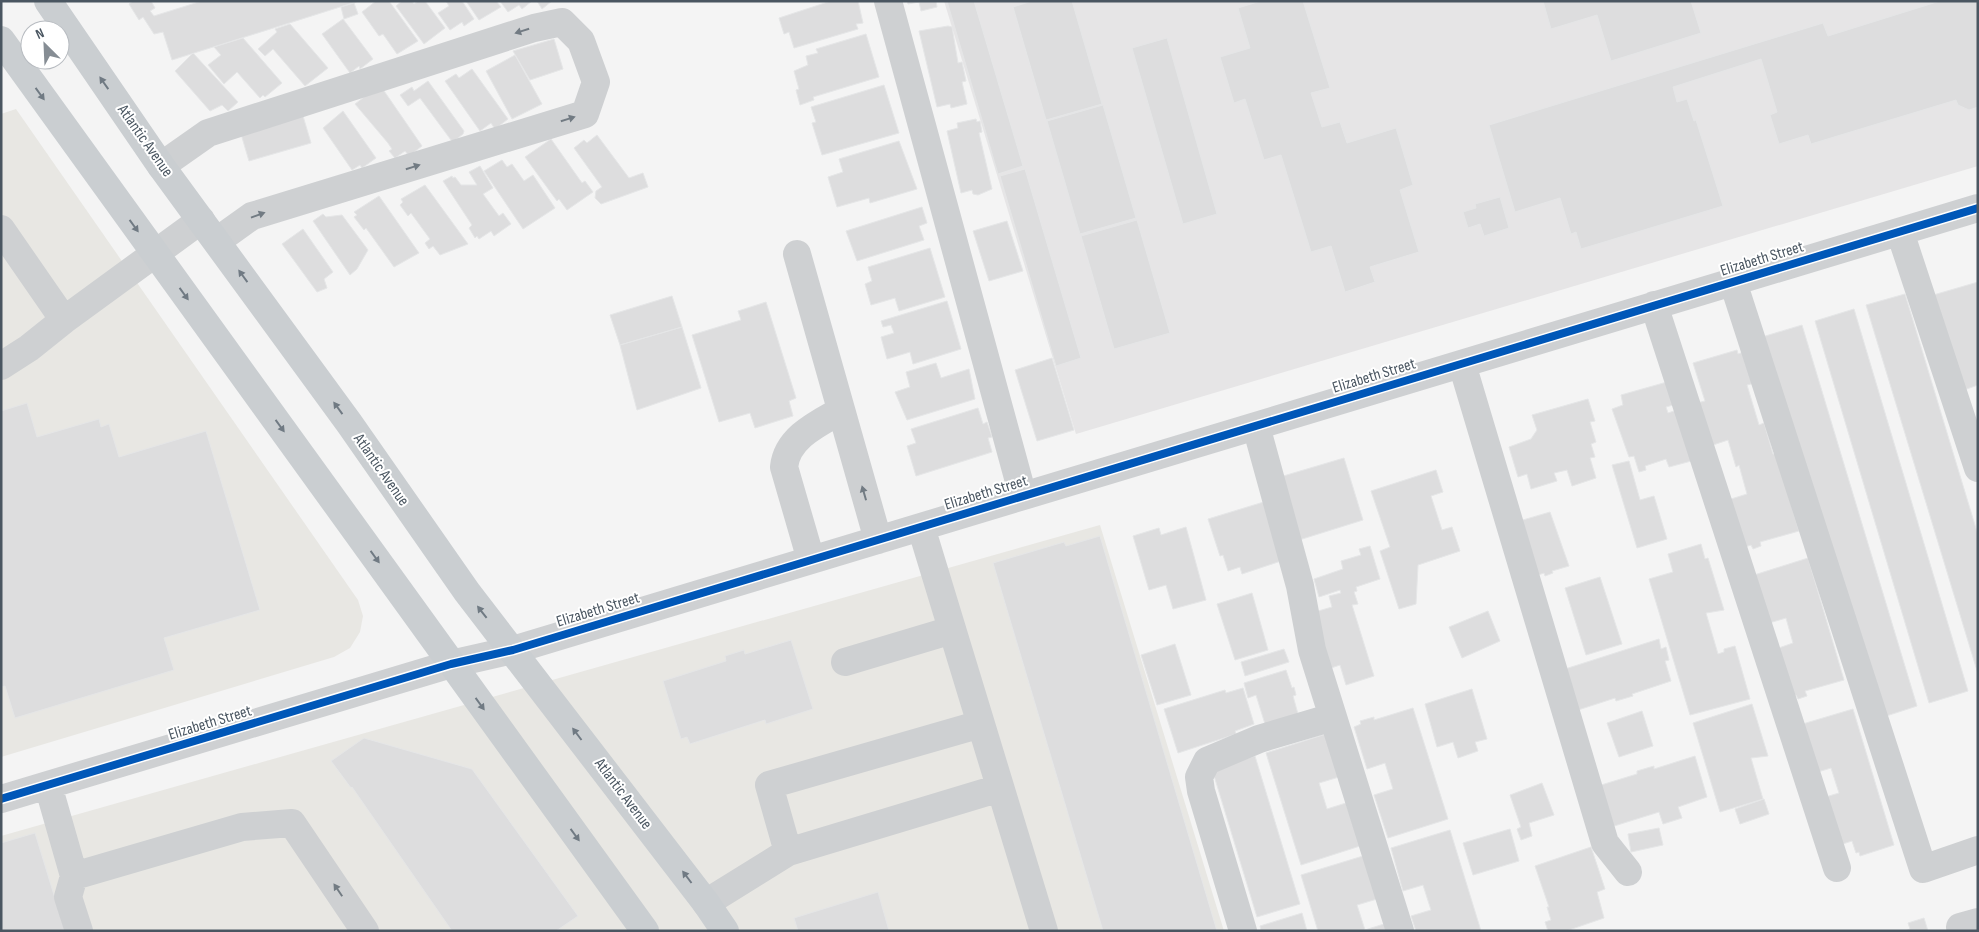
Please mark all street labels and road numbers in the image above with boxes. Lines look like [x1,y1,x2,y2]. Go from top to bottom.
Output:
street label: Atlantic Avenue [113,100,177,181]
street label: Elizabeth Street [1718,237,1806,281]
street label: Elizabeth Street [1330,354,1418,398]
street label: Atlantic Avenue [349,429,413,510]
street label: Elizabeth Street [942,471,1030,515]
street label: Elizabeth Street [554,588,642,632]
street label: Elizabeth Street [166,701,254,745]
street label: Atlantic Avenue [590,754,656,833]

